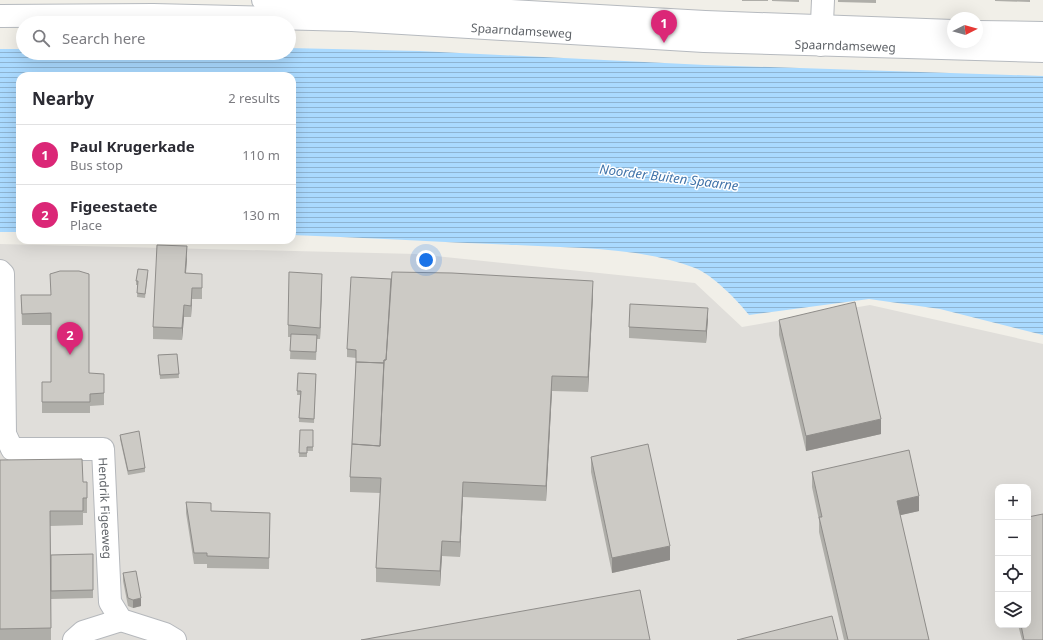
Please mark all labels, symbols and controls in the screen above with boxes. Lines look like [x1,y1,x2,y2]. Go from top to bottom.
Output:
pin: 1 [651,10,677,43]
north arrow [947,12,983,48]
search box [16,16,296,60]
street label: Spaarndamseweg [471,19,573,42]
icon: search [30,27,52,49]
text: Search here [62,28,145,48]
street label: Spaarndamseweg [794,35,896,55]
text: Nearby [32,87,94,110]
text: 2 results [228,89,280,107]
text: Paul Krugerkade [70,136,195,156]
text: 1 [41,146,49,164]
text: 110 m [242,146,280,164]
text: Bus stop [70,156,123,174]
water label: Noorder Buiten Spaarne [599,160,740,195]
text: Figeestaete [70,196,158,216]
text: 2 [41,206,49,224]
text: 130 m [242,206,280,224]
text: Place [70,216,102,234]
your location [416,250,436,270]
pin: 2 [57,322,83,355]
street label: Hendrik Figeeweg [95,457,117,559]
map controls [995,484,1031,628]
button: + [995,484,1031,520]
button: − [995,520,1031,556]
button: locate [995,556,1031,592]
button: layers [995,592,1031,628]

